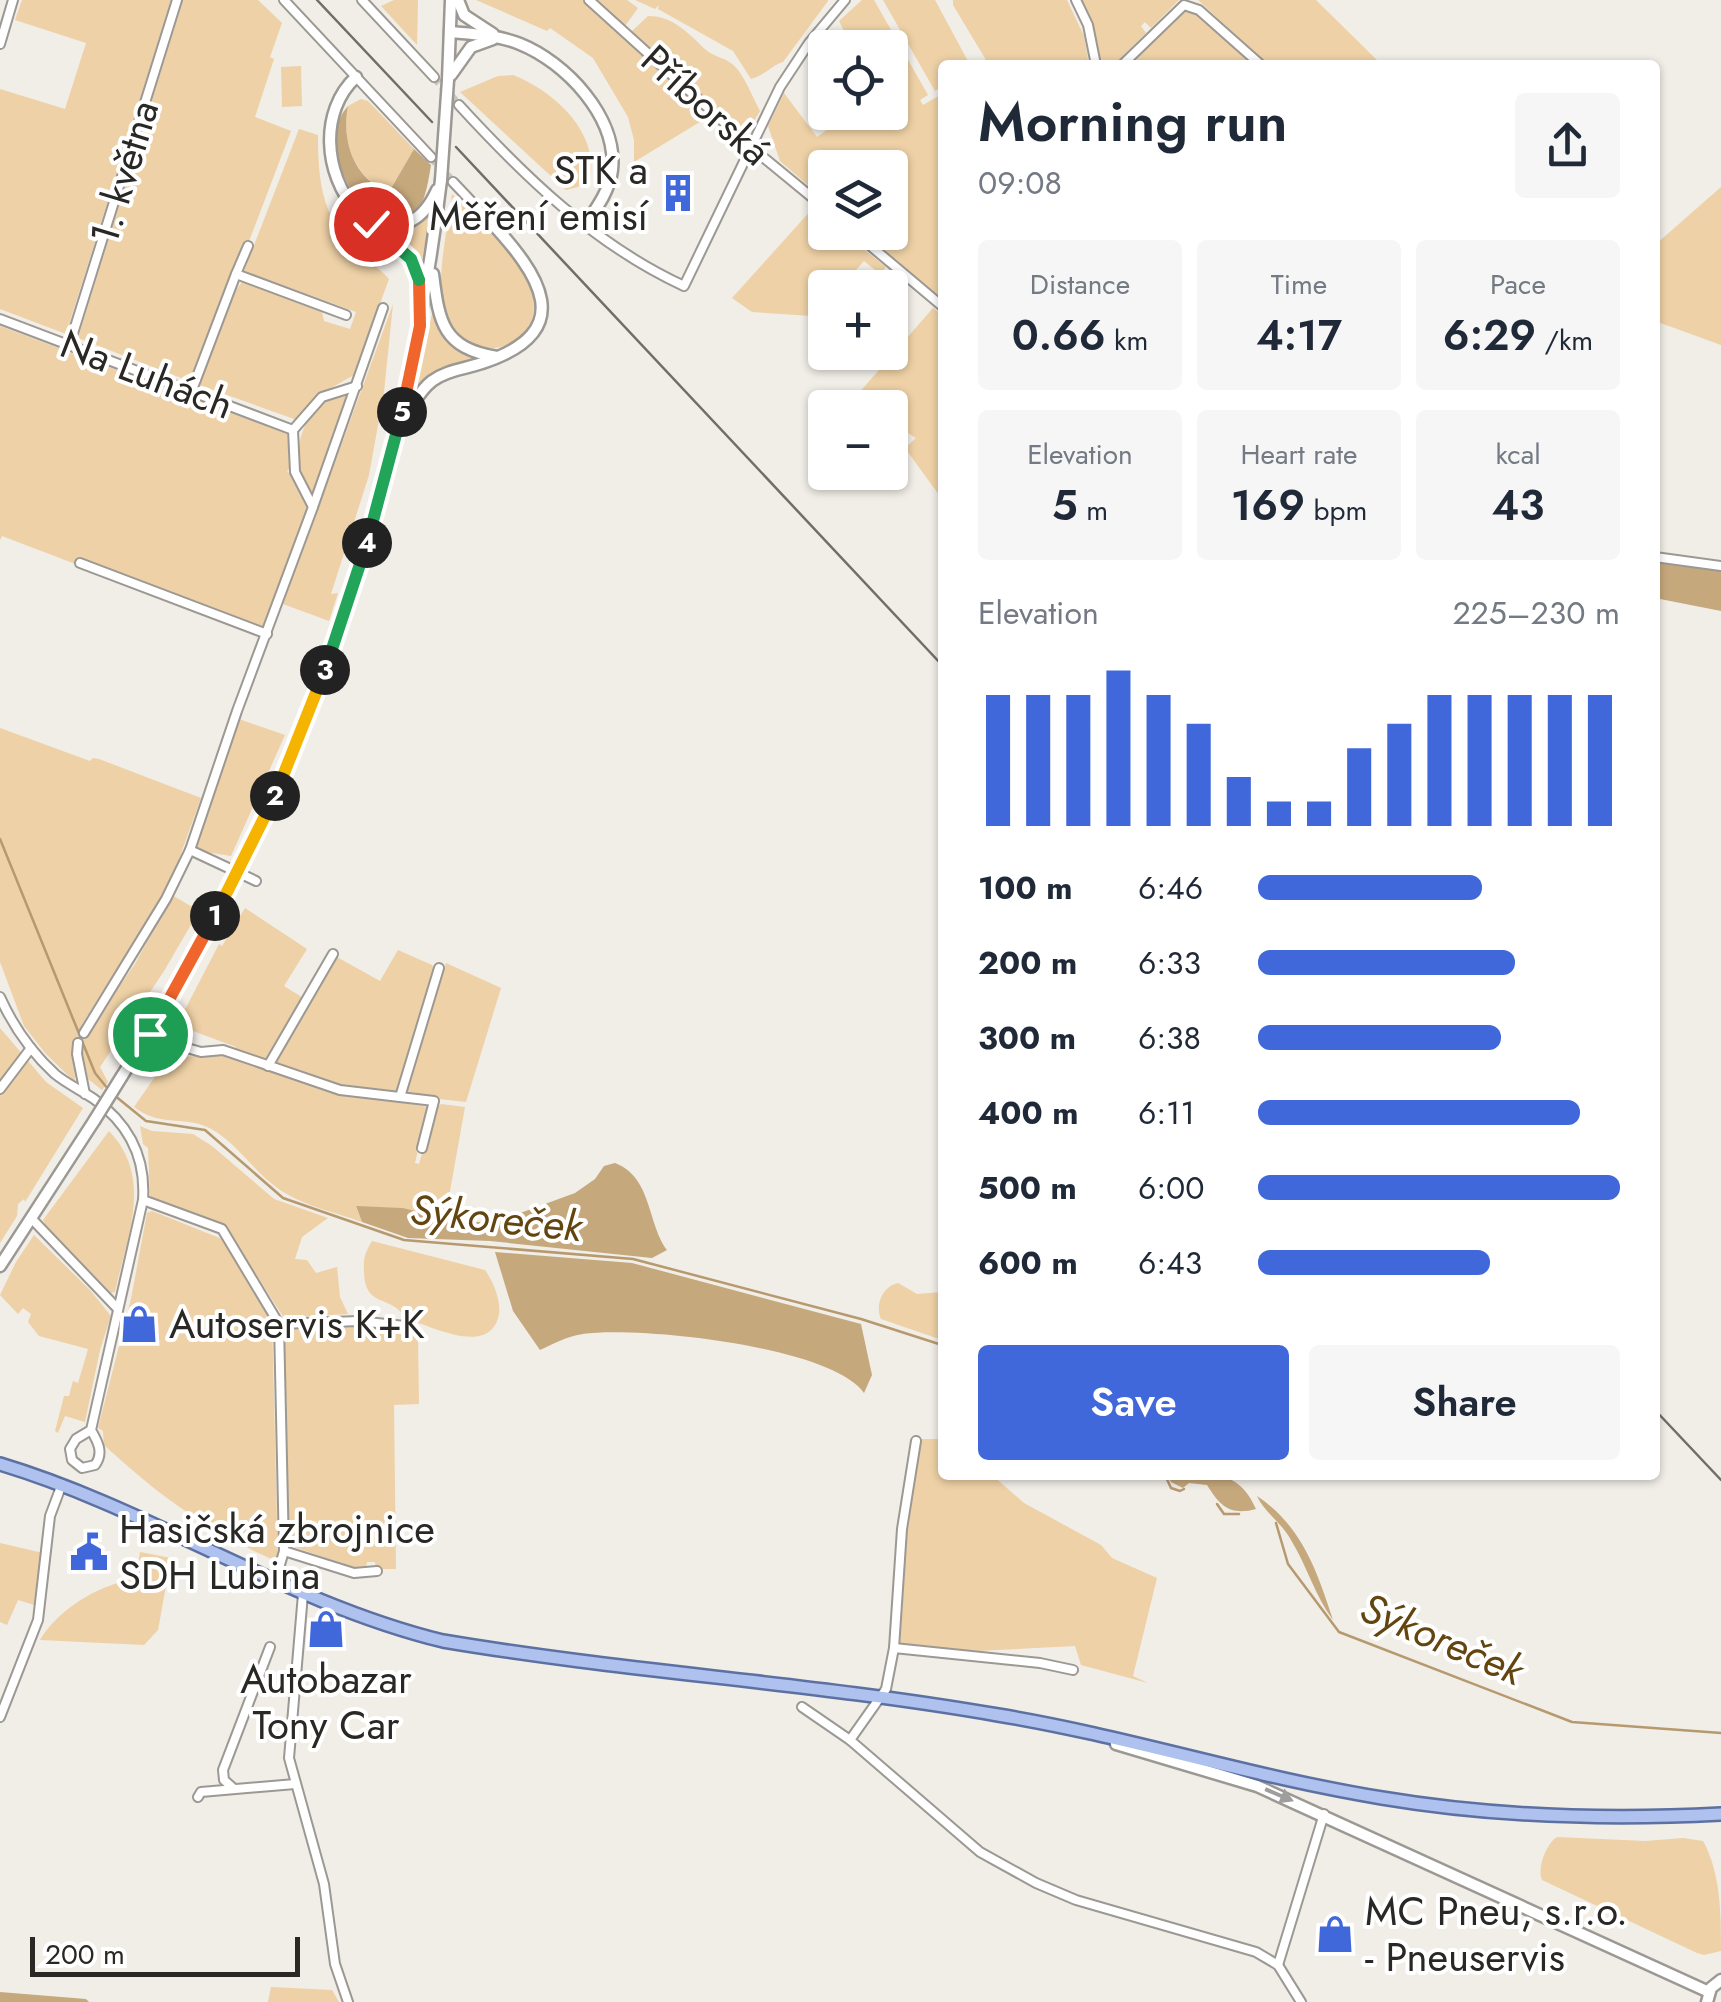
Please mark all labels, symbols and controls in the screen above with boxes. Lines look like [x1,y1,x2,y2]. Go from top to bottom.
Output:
map controls [808,30,908,490]
button: locate [808,30,908,130]
street label: Příborská [628,31,784,179]
text: Morning run [978,82,1288,162]
street label: 1. května [75,93,173,251]
button: share [1515,93,1620,198]
place label: STK a Měření emisí [429,141,650,245]
button: layers [808,150,908,250]
text: 09:08 [978,160,1062,206]
building icon: STK a Měření emisí [657,172,699,214]
pin [329,182,414,267]
icon: check [344,197,399,252]
text: Distance [1030,264,1130,305]
text: Time [1271,264,1327,305]
text: Pace [1490,264,1546,305]
button: + [808,270,908,370]
text: 0.66 [1012,305,1106,366]
text: 4:17 [1256,305,1342,366]
text: 6:29 [1443,305,1536,366]
street label: Na Luhách [52,314,242,434]
text: km [1106,320,1148,361]
text: /km [1536,320,1593,361]
pin: 5 [377,387,427,437]
button: − [808,390,908,490]
text: 5 [393,391,411,432]
text: Elevation [1027,434,1133,475]
text: Heart rate [1241,434,1357,475]
text: kcal [1495,434,1541,475]
text: 5 [1052,475,1078,536]
text: 169 [1231,475,1305,536]
text: 43 [1492,475,1544,536]
text: m [1078,490,1108,531]
text: bpm [1305,490,1367,531]
pin: 4 [342,518,392,568]
text: 4 [357,522,377,563]
text: Elevation [978,590,1099,636]
text: 225–230 m [1452,590,1620,636]
pin: 3 [300,645,350,695]
text: 3 [316,649,334,690]
pin: 2 [250,771,300,821]
text: 2 [266,775,284,816]
text: 100 m [978,865,1073,911]
text: 6:46 [1138,865,1203,911]
pin: 1 [190,891,240,941]
text: 1 [208,895,222,936]
text: 200 m [978,940,1077,986]
text: 6:33 [1138,940,1201,986]
pin [108,992,193,1077]
icon: arrive [123,1007,178,1062]
text: 300 m [978,1015,1076,1061]
text: 6:38 [1138,1015,1201,1061]
text: 400 m [978,1090,1079,1136]
text: 6:11 [1138,1090,1195,1136]
text: 500 m [978,1165,1077,1211]
text: 6:00 [1138,1165,1204,1211]
water label: Sýkoreček [407,1179,587,1258]
text: 600 m [978,1240,1078,1286]
text: 6:43 [1138,1240,1202,1286]
place label: Autoservis K+K [169,1295,425,1353]
shop icon: Autoservis K+K [118,1303,160,1345]
button: Save [978,1345,1289,1460]
button: Share [1309,1345,1620,1460]
place label: Hasičská zbrojnice SDH Lubina [119,1500,435,1604]
public building icon: Hasičská zbrojnice SDH Lubina [68,1531,110,1573]
water label: Sýkoreček [1351,1577,1535,1702]
shop icon: Autobazar Tony Car [305,1608,347,1650]
place label: Autobazar Tony Car [240,1650,412,1754]
one-way arrow [1264,1788,1294,1804]
place label: MC Pneu, s.r.o. - Pneuservis [1365,1882,1628,1986]
shop icon: MC Pneu, s.r.o. - Pneuservis [1314,1913,1356,1955]
scale bar [30,1932,300,1976]
text: 200 m [45,1934,125,1975]

